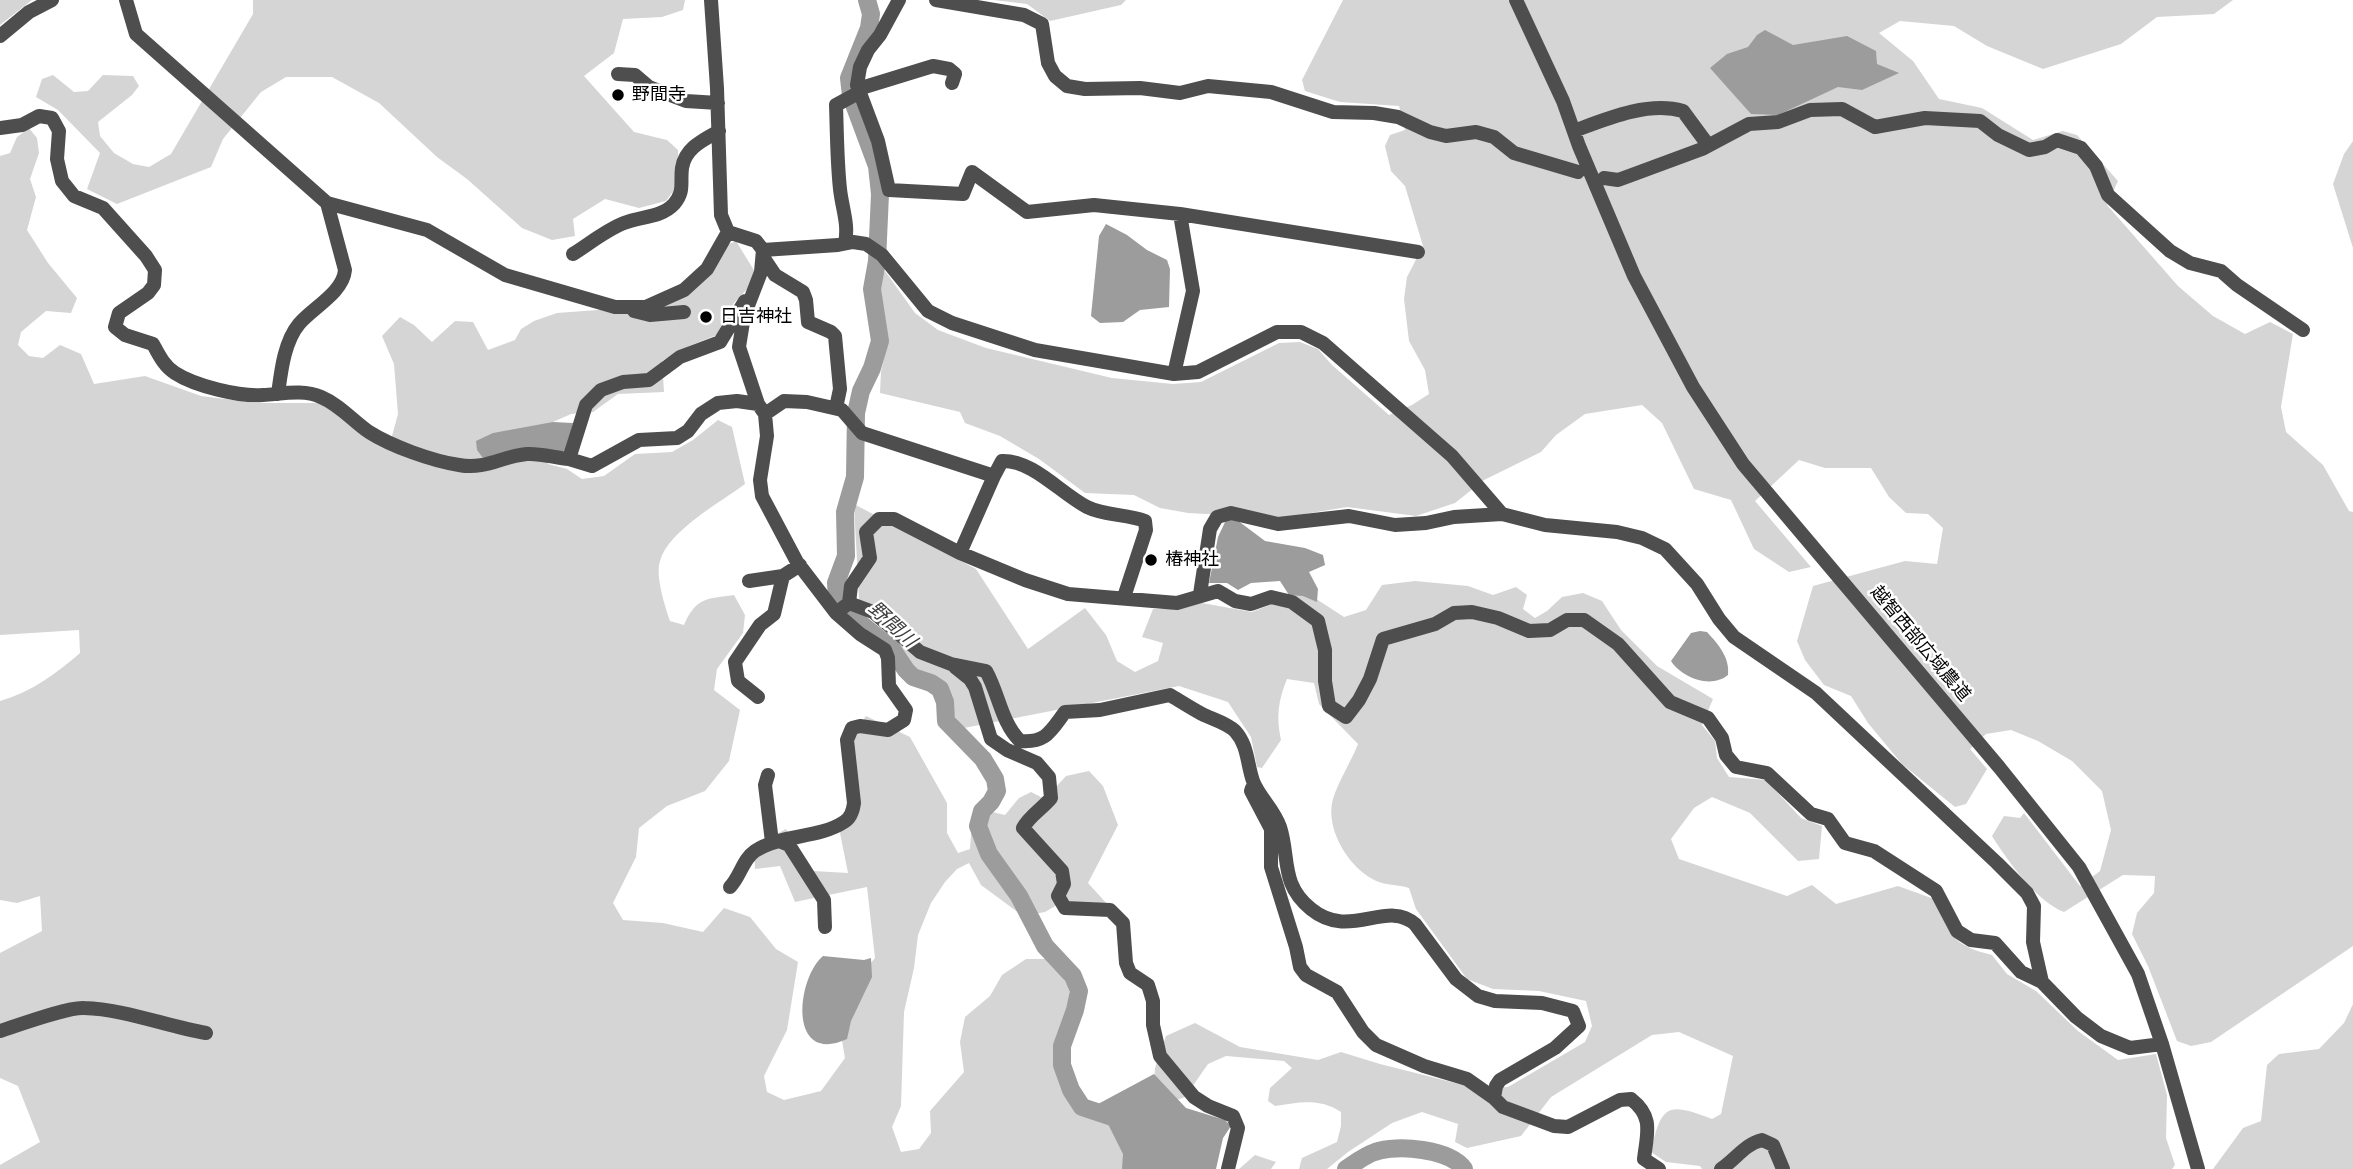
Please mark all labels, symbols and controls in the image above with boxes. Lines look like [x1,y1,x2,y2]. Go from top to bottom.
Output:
place label: 野間寺 [632,84,686,106]
marker: 野間寺 [610,87,626,103]
place label: 日吉神社 [720,306,792,328]
marker: 日吉神社 [698,309,714,325]
place label: 椿神社 [1165,549,1219,571]
marker: 椿神社 [1143,552,1159,568]
street label: 越智西部広域農道 [1865,582,1975,706]
water label: 野間川 [863,597,921,653]

